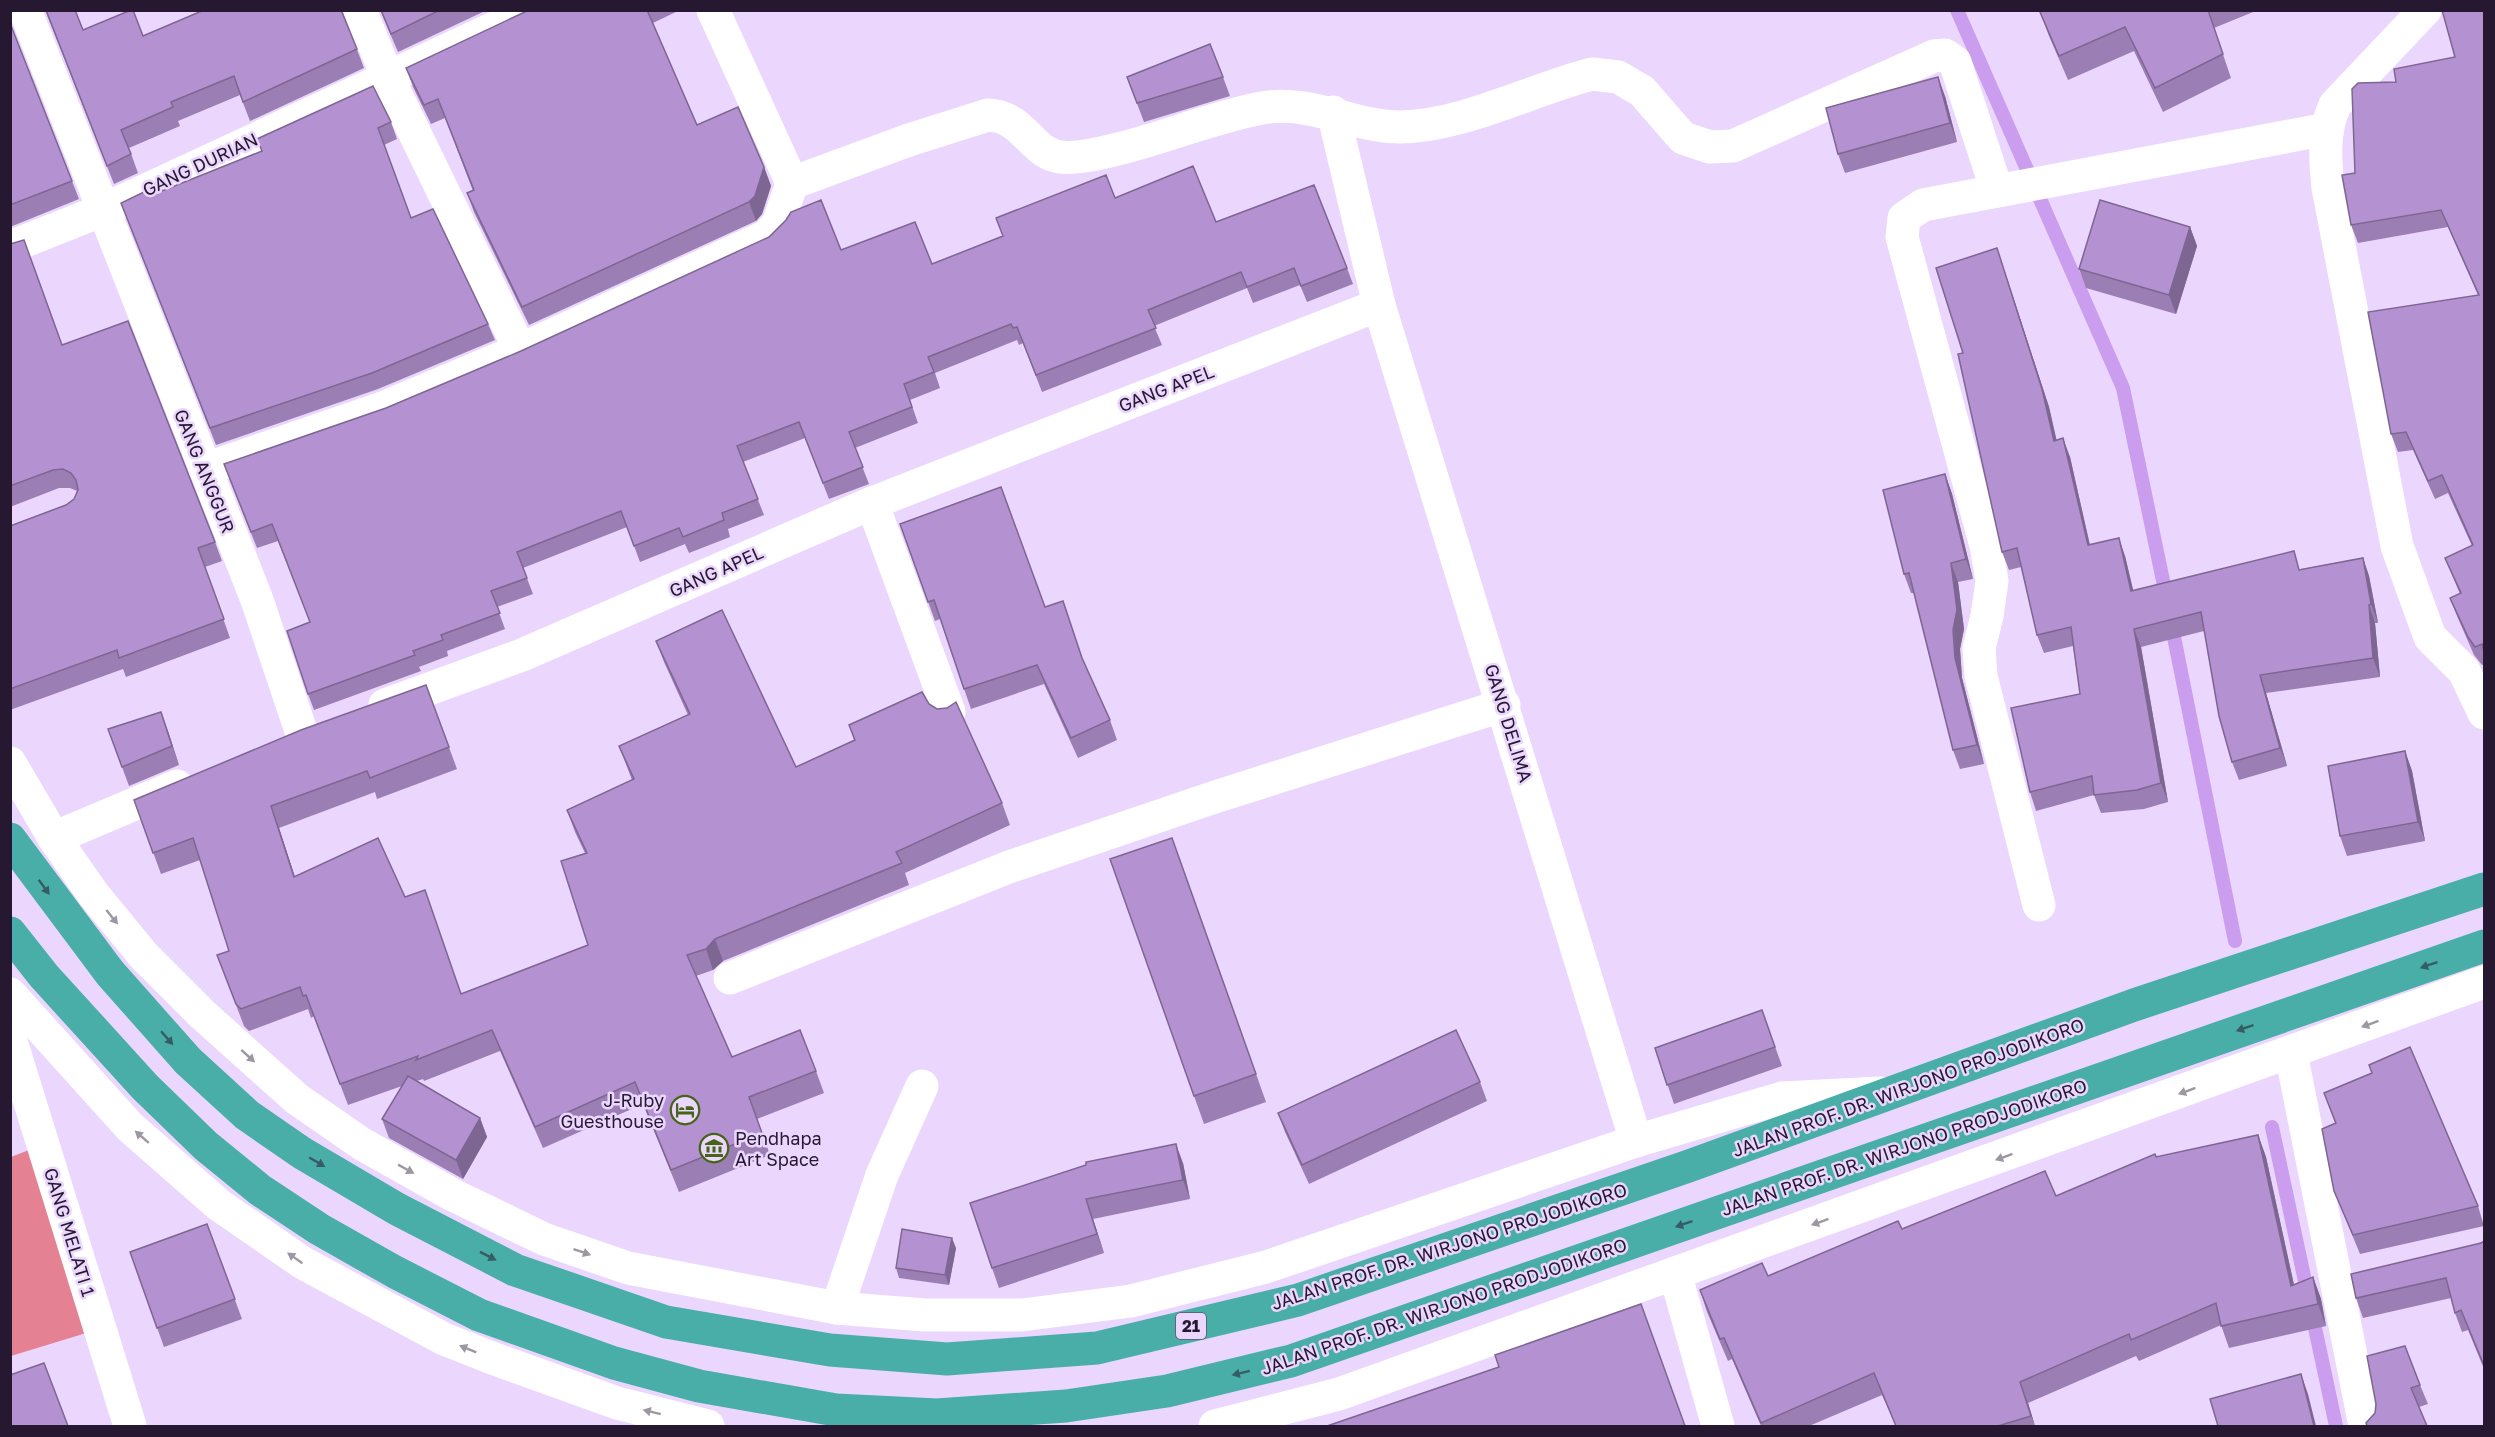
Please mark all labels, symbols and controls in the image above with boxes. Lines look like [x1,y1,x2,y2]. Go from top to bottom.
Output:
street label: GANG DURIAN [139,128,261,200]
street label: GANG APEL [1115,360,1217,416]
street label: GANG ANGGUR [170,406,240,536]
street label: GANG APEL [666,541,766,601]
street label: GANG DELIMA [1481,661,1537,785]
one-way arrow [38,879,50,895]
one-way arrow [105,909,118,925]
one-way arrow [2420,961,2438,970]
street label: JALAN PROF. DR. WIRJONO PROJODIKORO [1729,1013,2087,1161]
one-way arrow [2361,1019,2379,1029]
one-way arrow [2236,1024,2254,1034]
one-way arrow [160,1030,173,1045]
one-way arrow [240,1049,255,1062]
street label: JALAN PROF. DR. WIRJONO PRODJODIKORO [1718,1074,2090,1220]
one-way arrow [2178,1087,2196,1096]
place label: J-Ruby Guesthouse [561,1089,664,1132]
hotel icon: J-Ruby Guesthouse [669,1094,701,1126]
place label: Pendhapa Art Space [735,1127,822,1170]
one-way arrow [135,1131,150,1144]
museum icon: Pendhapa Art Space [698,1132,730,1164]
one-way arrow [1995,1152,2013,1162]
one-way arrow [309,1157,326,1167]
one-way arrow [398,1164,415,1174]
street label: GANG MELATI 1 [40,1165,100,1299]
street label: JALAN PROF. DR. WIRJONO PROJODIKORO [1268,1178,1630,1314]
one-way arrow [1811,1217,1829,1227]
one-way arrow [1675,1220,1693,1229]
street label: JALAN PROF. DR. WIRJONO PRODJODIKORO [1258,1233,1630,1379]
one-way arrow [573,1248,591,1257]
one-way arrow [479,1251,496,1261]
one-way arrow [287,1252,304,1263]
road number: 21 [1176,1313,1206,1339]
one-way arrow [458,1344,476,1354]
one-way arrow [1231,1369,1250,1379]
one-way arrow [643,1407,661,1416]

